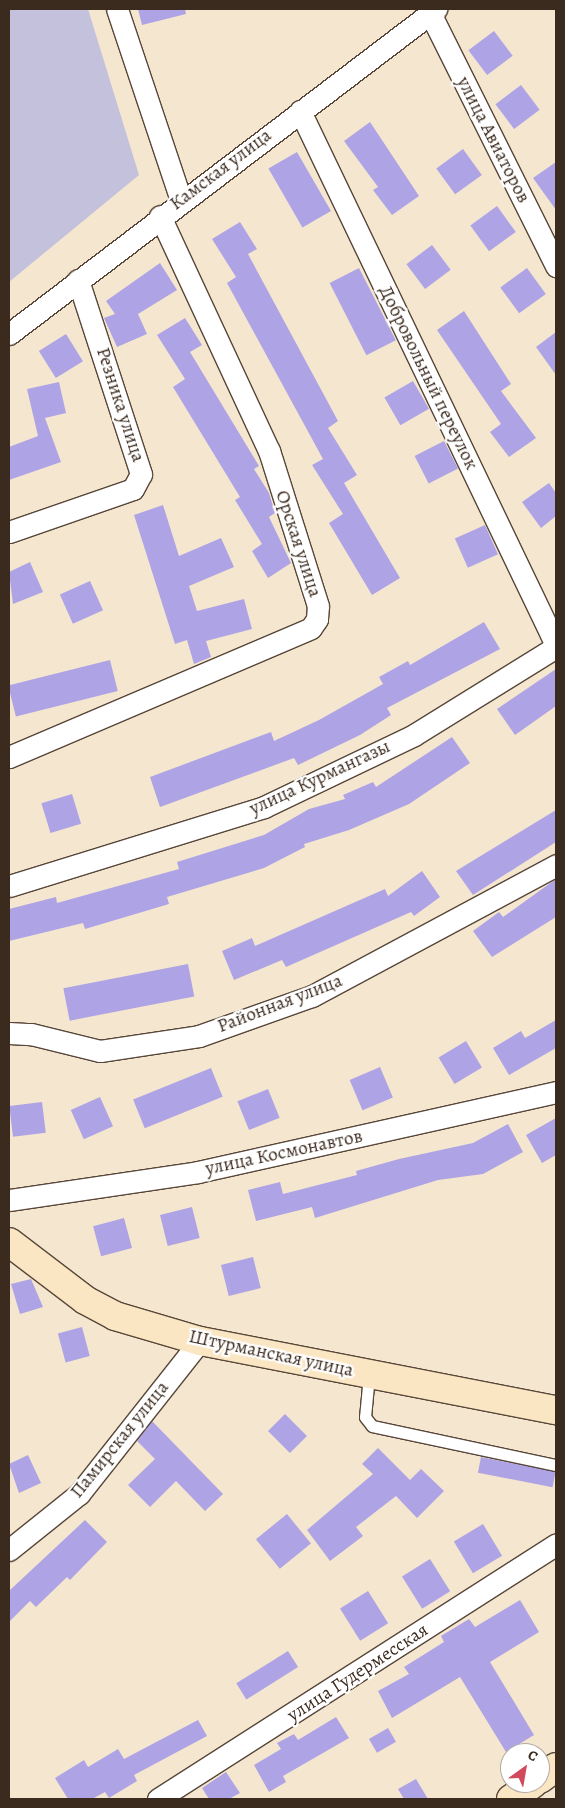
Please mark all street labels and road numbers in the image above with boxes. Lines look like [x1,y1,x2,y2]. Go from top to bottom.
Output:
street label: улица Авиаторов [451,73,535,207]
street label: Камская улица [166,124,276,216]
street label: Добровольный переулок [373,282,483,474]
street label: Резника улица [91,345,149,465]
street label: Орская улица [270,488,326,600]
street label: улица Курмангазы [246,735,394,821]
street label: Районная улица [214,970,346,1038]
street label: улица Космонавтов [203,1125,365,1181]
street label: Штурманская улица [187,1325,355,1383]
street label: Памирская улица [66,1377,174,1503]
street label: улица Гудермесская [283,1619,433,1727]

